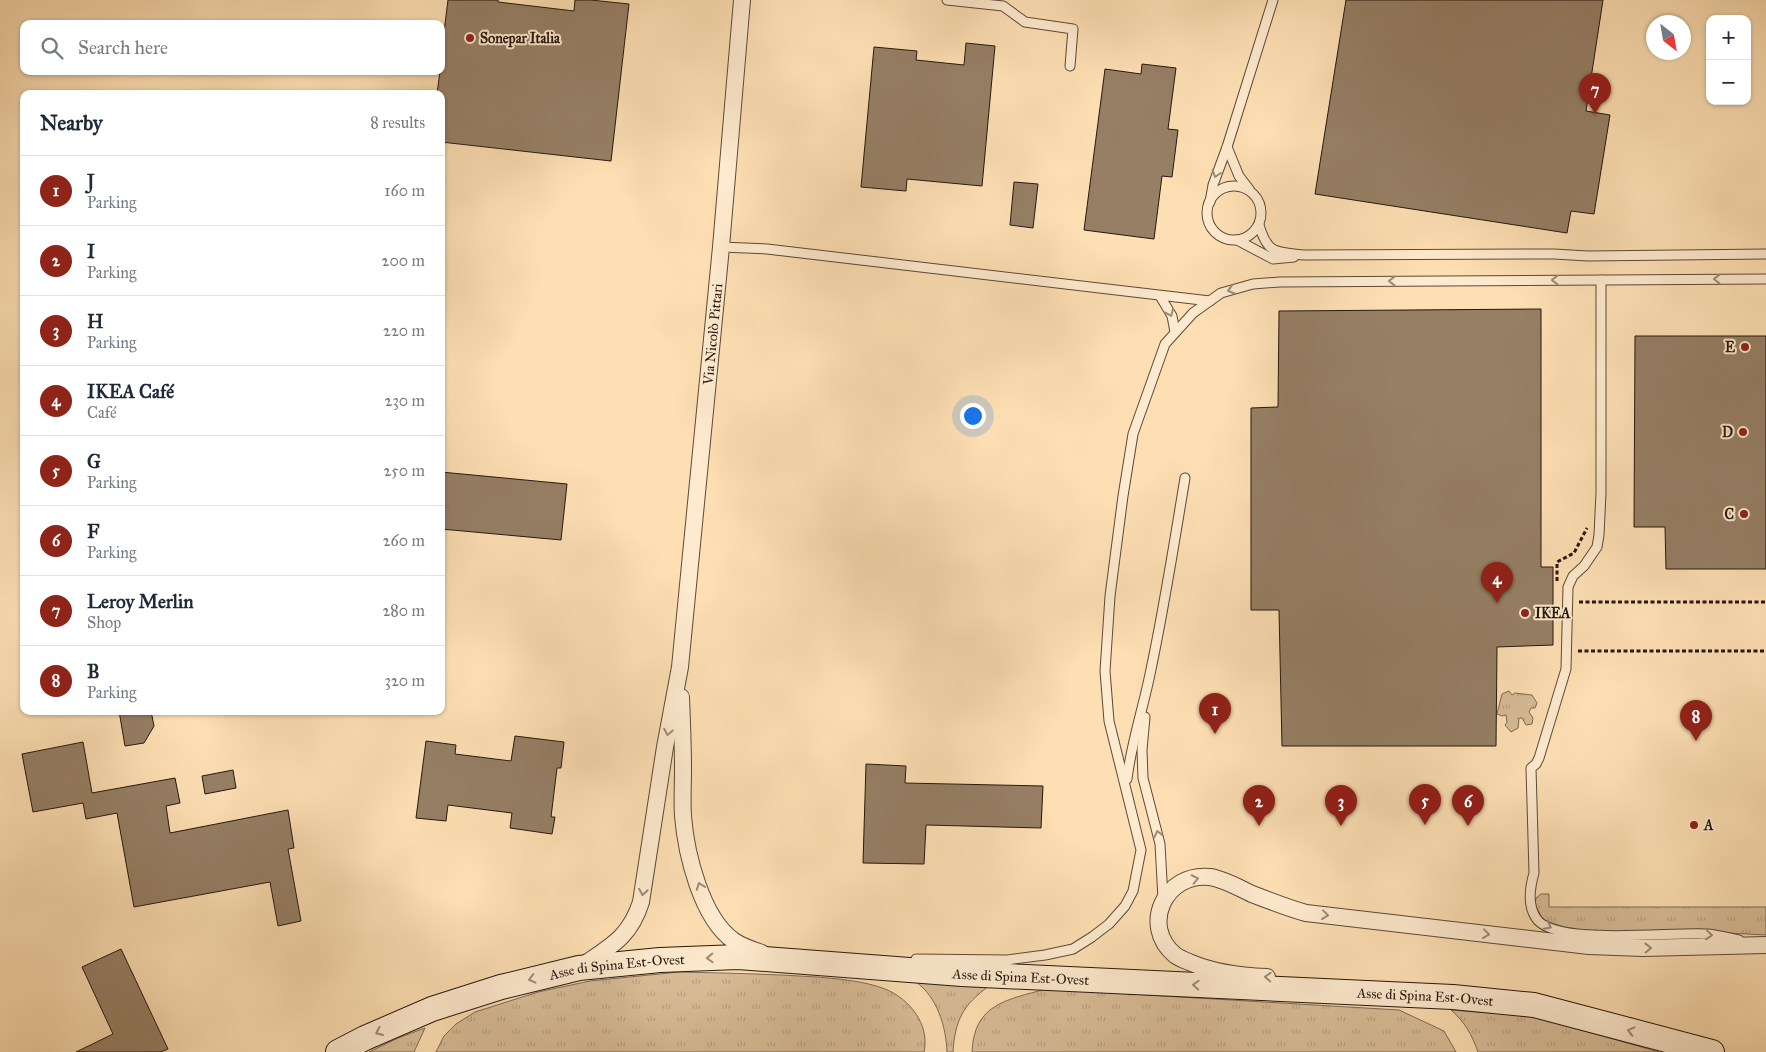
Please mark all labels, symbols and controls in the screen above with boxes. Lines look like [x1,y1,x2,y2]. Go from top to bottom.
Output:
north arrow [1646,15,1691,60]
map controls [1706,15,1751,105]
button: + [1706,15,1751,60]
search box [20,20,445,75]
place label: Sonepar Italia [480,30,561,48]
marker: Sonepar Italia [464,32,476,44]
icon: search [38,34,66,62]
text: Search here [78,36,168,59]
button: − [1706,60,1751,105]
pin: 7 [1579,73,1611,114]
text: Nearby [40,110,103,136]
text: 8 results [370,113,425,132]
one-way arrow [1212,169,1222,178]
text: J [87,170,95,193]
text: 1 [53,181,59,200]
text: 160 m [384,181,425,200]
text: Parking [87,193,136,212]
text: I [87,240,95,263]
text: 2 [52,251,60,270]
text: 200 m [382,251,425,270]
text: Parking [87,263,136,282]
one-way arrow [1713,274,1721,284]
one-way arrow [1551,275,1558,285]
one-way arrow [1388,276,1396,286]
street label: Via Nicolò Pittari [699,283,726,387]
one-way arrow [1227,285,1235,295]
one-way arrow [1163,308,1173,317]
text: H [87,310,103,333]
text: 3 [53,321,59,340]
text: 220 m [383,321,425,340]
text: Parking [87,333,136,352]
place label: E [1725,339,1735,356]
marker: E [1739,341,1751,353]
text: IKEA Café [87,380,174,403]
text: 4 [52,391,60,410]
text: 230 m [385,391,425,410]
text: Café [87,403,117,422]
your location [960,403,986,429]
place label: D [1722,424,1733,441]
marker: D [1737,426,1749,438]
text: G [87,450,101,473]
text: 5 [52,461,60,480]
text: 250 m [384,461,425,480]
text: Parking [87,473,136,492]
place label: C [1724,506,1734,523]
marker: C [1738,508,1750,520]
text: F [87,520,99,543]
text: 6 [52,531,60,550]
text: 260 m [383,531,425,550]
text: Parking [87,543,136,562]
pin: 4 [1481,562,1513,603]
text: Leroy Merlin [87,590,194,613]
text: 7 [52,601,60,620]
text: 280 m [382,601,425,620]
place label: IKEA [1535,605,1571,622]
marker: IKEA [1519,607,1531,619]
text: Shop [87,613,121,632]
text: B [87,660,100,683]
text: 8 [52,671,60,690]
text: 320 m [385,671,425,690]
text: Parking [87,683,136,702]
pin: 1 [1199,693,1231,734]
pin: 8 [1680,700,1712,741]
one-way arrow [663,727,673,736]
pin: 5 [1409,784,1441,825]
pin: 2 [1243,785,1275,826]
pin: 3 [1325,785,1357,826]
pin: 6 [1452,785,1484,826]
place label: A [1703,817,1714,834]
marker: A [1688,819,1700,831]
one-way arrow [1153,829,1163,838]
one-way arrow [1191,874,1200,885]
one-way arrow [696,882,706,891]
one-way arrow [638,889,649,897]
one-way arrow [1321,909,1329,920]
one-way arrow [1542,920,1551,930]
one-way arrow [1482,928,1490,939]
one-way arrow [1705,929,1713,940]
one-way arrow [1644,943,1652,953]
street label: Asse di Spina Est-Ovest [546,951,685,984]
one-way arrow [706,953,714,963]
street label: Asse di Spina Est-Ovest [951,965,1090,988]
one-way arrow [1264,971,1272,982]
one-way arrow [529,974,537,984]
one-way arrow [1192,980,1200,991]
street label: Asse di Spina Est-Ovest [1356,984,1494,1009]
one-way arrow [375,1026,384,1037]
one-way arrow [1627,1026,1635,1036]

